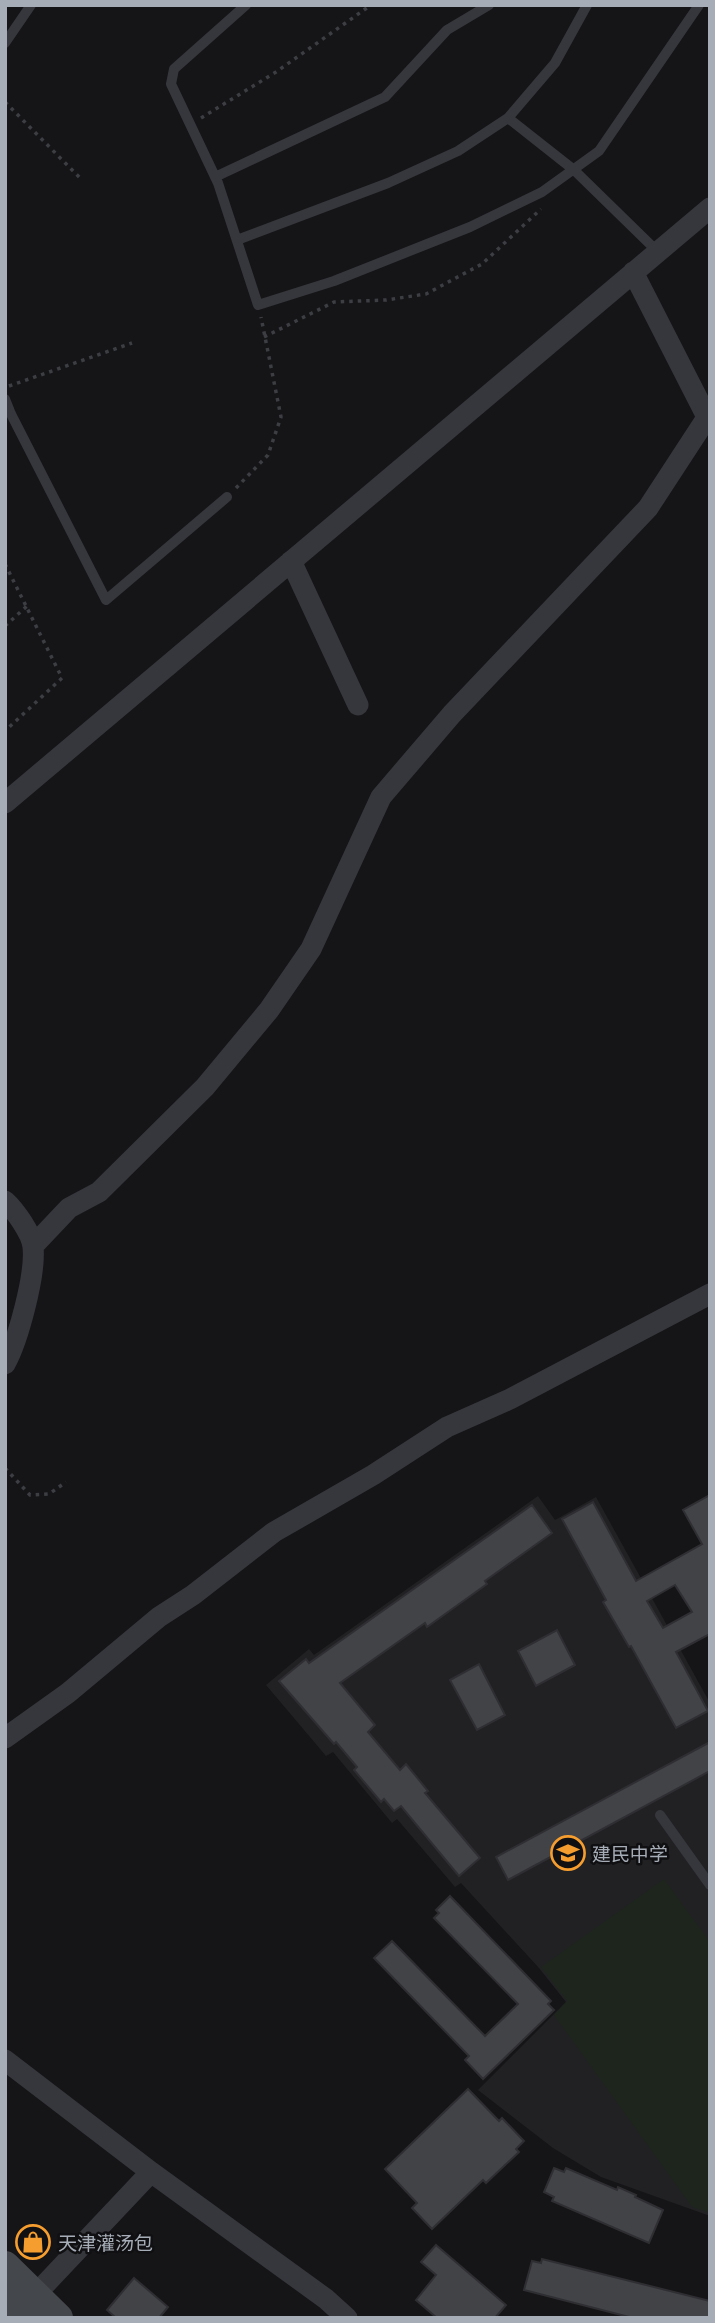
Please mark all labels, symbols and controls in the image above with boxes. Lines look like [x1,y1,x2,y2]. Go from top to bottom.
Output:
school or university icon: 建民中学 [549,1834,587,1872]
place label: 建民中学 [592,1842,668,1865]
shop icon: 天津灌汤包 [14,2223,52,2261]
place label: 天津灌汤包 [58,2231,153,2254]

